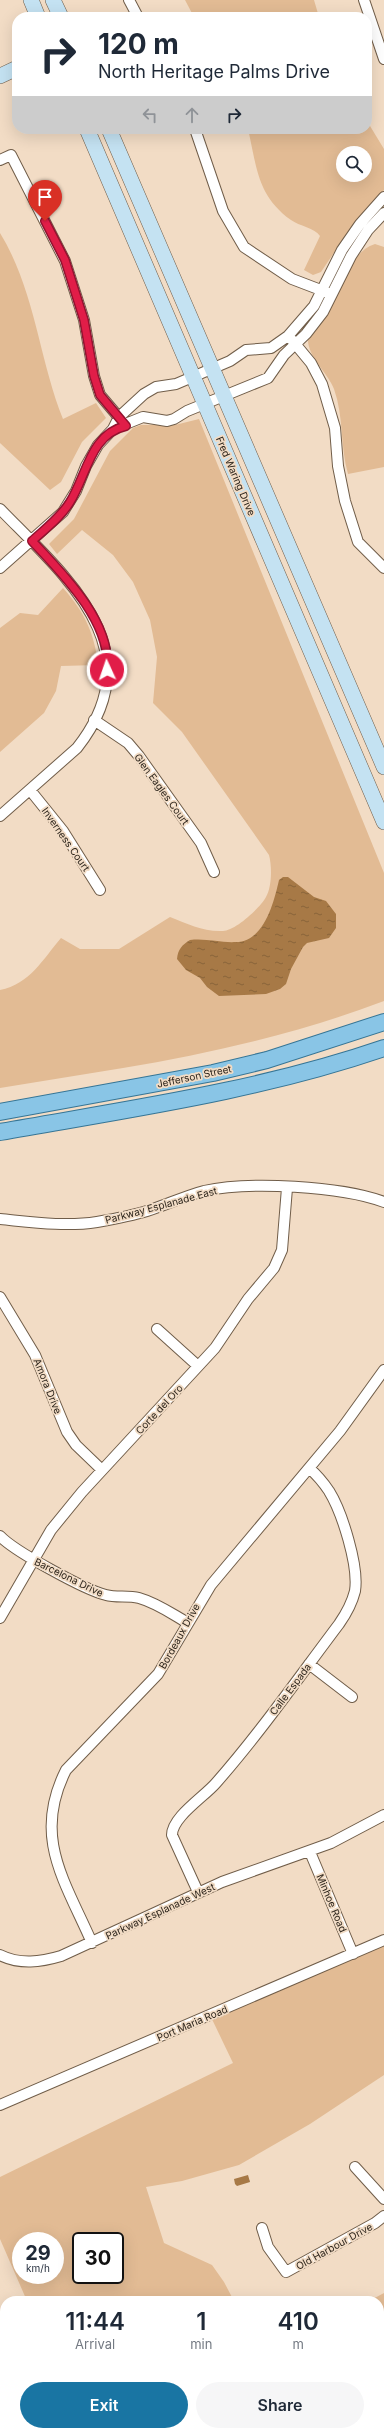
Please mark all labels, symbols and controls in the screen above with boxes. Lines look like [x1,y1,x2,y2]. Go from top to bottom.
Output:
text: 120 m [98,27,179,61]
icon: right [32,28,84,80]
text: North Heritage Palms Drive [98,61,330,82]
icon: left [139,104,161,126]
icon: ahead [181,104,203,126]
icon: right [223,104,245,126]
map controls [336,146,372,182]
button: search [336,146,372,182]
pin [28,180,62,221]
icon: arrive [34,186,56,208]
street label: Fred Waring Drive [214,435,258,518]
position arrow [86,649,128,691]
street label: Glen Eagles Court [132,751,192,827]
street label: Inverness Court [40,805,93,874]
street label: Jefferson Street [156,1062,233,1090]
street label: Parkway Esplanade East [104,1184,219,1226]
street label: Amora Drive [31,1357,65,1416]
street label: Corte del Oro [133,1382,185,1436]
street label: Barcelona Drive [33,1555,105,1599]
street label: Bordeaux Drive [156,1601,202,1671]
street label: Calle Espada [267,1661,313,1717]
street label: Minhoe Road [314,1872,350,1934]
street label: Parkway Esplanade West [104,1880,217,1942]
street label: Port Maria Road [155,2003,229,2043]
street label: Old Harbour Drive [294,2220,374,2272]
speed limit sign: 30 [72,2232,124,2284]
text: 29 [25,2241,51,2265]
text: km/h [26,2262,50,2274]
text: 11:44 [65,2307,125,2336]
text: 1 [196,2307,206,2336]
text: 410 [278,2307,319,2336]
text: Arrival [75,2336,115,2352]
text: min [190,2336,212,2352]
text: m [293,2336,304,2352]
button: Exit [20,2382,188,2428]
button: Share [196,2382,364,2428]

